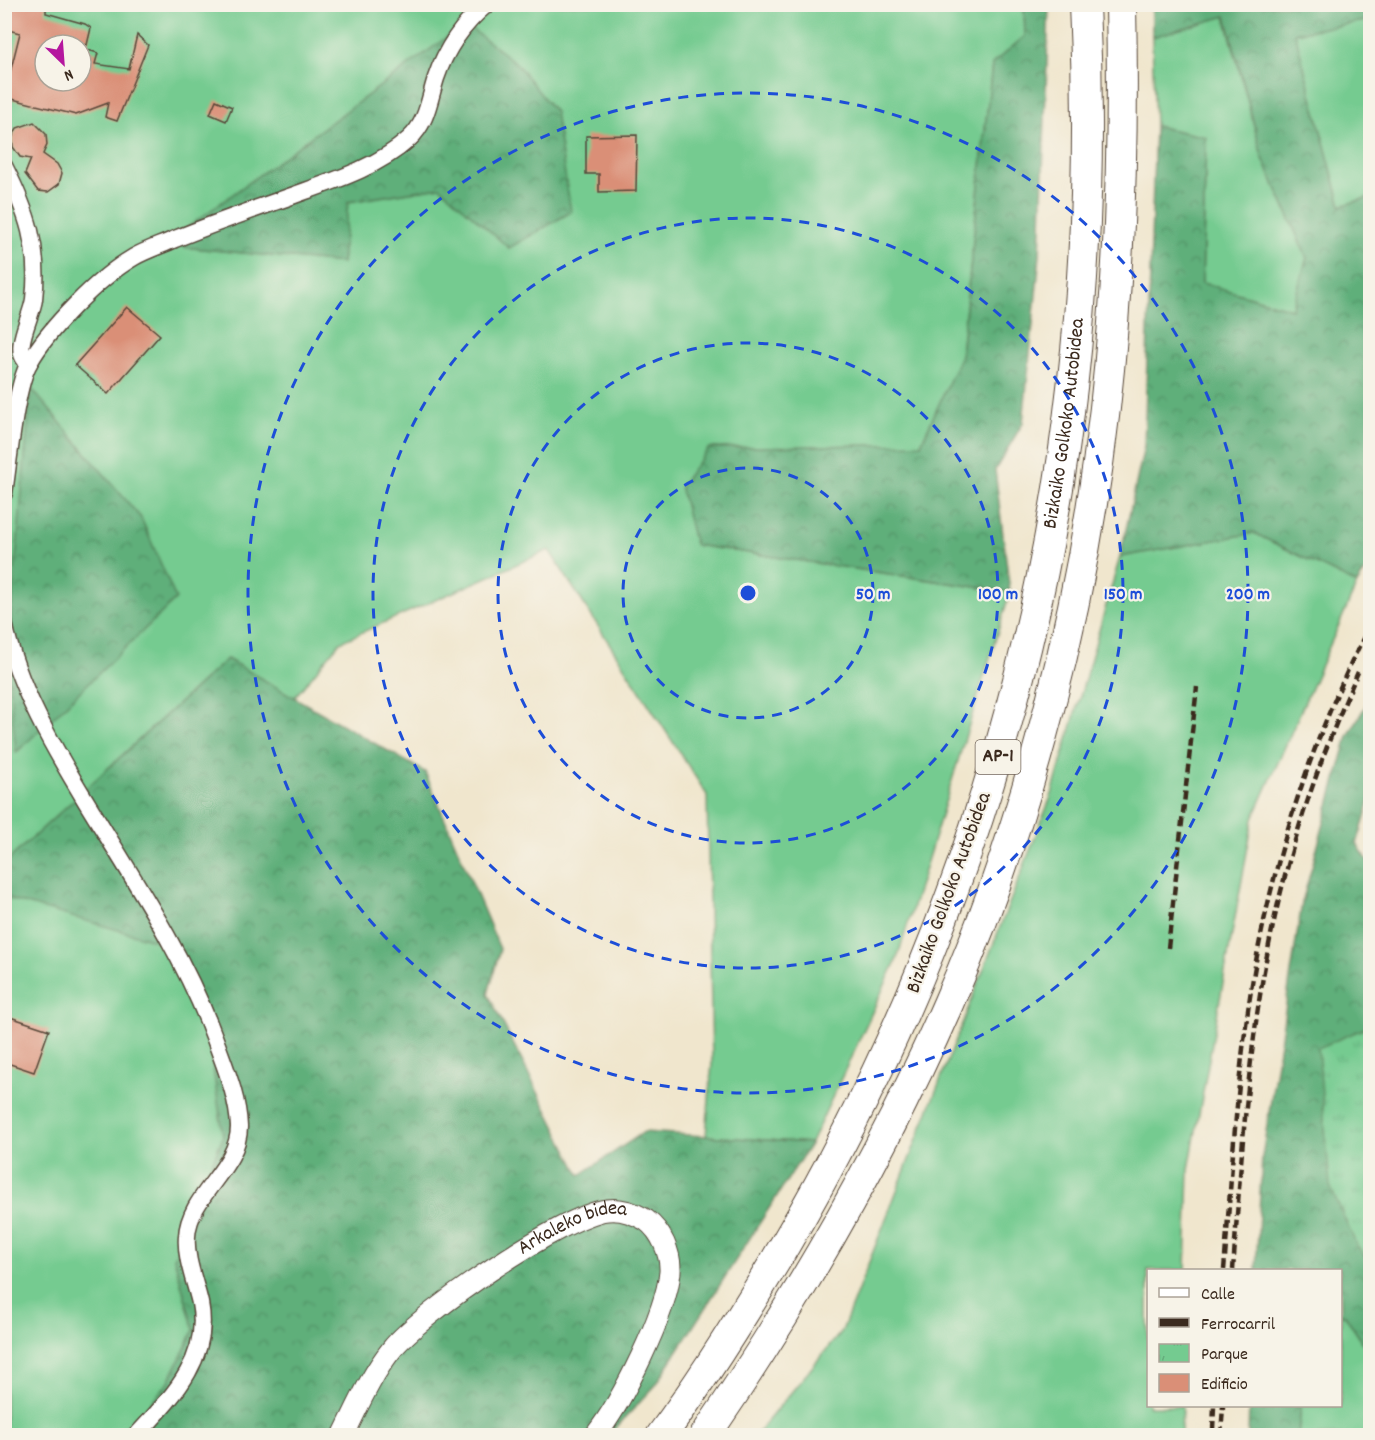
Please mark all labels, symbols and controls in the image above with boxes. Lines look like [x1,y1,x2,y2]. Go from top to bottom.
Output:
north arrow [33,33,93,93]
text: N [60,62,77,86]
street label: Bizkaiko Golkoko Autobidea [1036,316,1094,531]
centre of rings [738,583,758,603]
text: 50 m [856,583,890,608]
text: 100 m [978,583,1018,608]
text: 150 m [1104,583,1142,608]
text: 200 m [1226,583,1270,608]
road number: AP-1 [976,740,1020,774]
street label: Bizkaiko Golkoko Autobidea [900,787,1001,998]
street label: Arkaleko bidea [512,1194,631,1264]
legend [1147,1269,1342,1407]
text: Calle [1201,1283,1235,1308]
text: Ferrocarril [1201,1313,1276,1338]
text: Parque [1201,1343,1248,1368]
text: Edificio [1201,1373,1248,1398]

